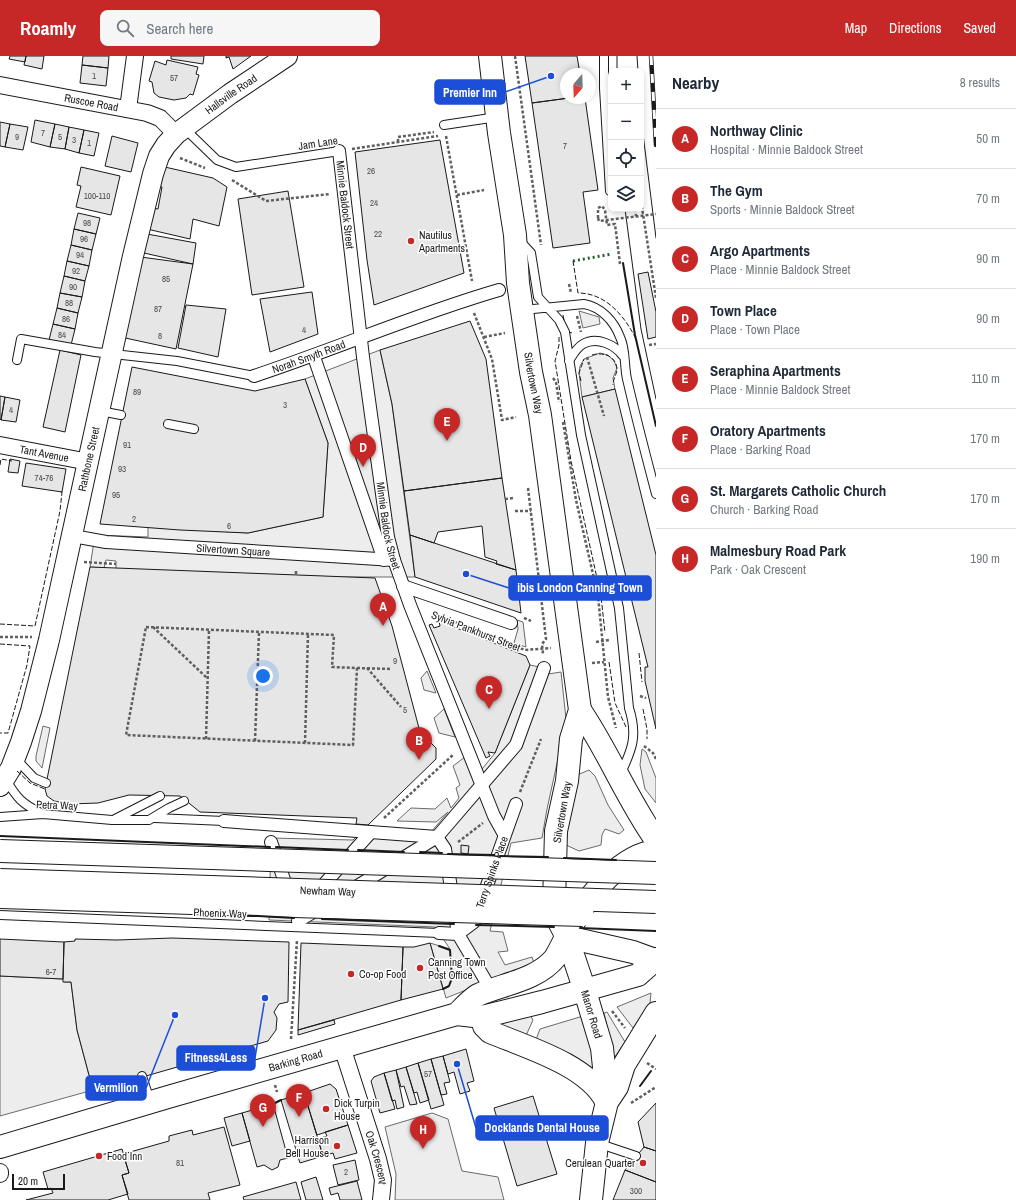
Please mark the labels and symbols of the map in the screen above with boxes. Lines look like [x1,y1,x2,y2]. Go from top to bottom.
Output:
north arrow [560,68,596,104]
house number: 1 [92,70,96,82]
street label: Hallsville Road [202,71,260,117]
house number: 57 [170,72,178,84]
callout: Premier Inn [435,80,505,104]
text: Premier Inn [443,85,497,101]
street label: Ruscoe Road [63,90,120,114]
house number: 7 [41,127,45,139]
house number: 9 [15,131,19,143]
house number: 5 [58,131,62,143]
street label: Jam Lane [297,133,339,153]
house number: 3 [72,134,76,146]
house number: 1 [87,137,91,149]
house number: 7 [563,140,567,152]
street label: Minnie Baldock Street [333,160,357,250]
house number: 26 [367,165,375,177]
house number: 100-110 [84,190,110,202]
house number: 24 [370,197,378,209]
house number: 98 [83,217,91,229]
house number: 22 [374,228,382,240]
place label: Nautilus Apartments [418,228,466,255]
house number: 96 [80,233,88,245]
marker: Nautilus Apartments [406,236,416,246]
house number: 94 [76,249,84,261]
house number: 92 [72,265,80,277]
house number: 85 [162,273,170,285]
house number: 90 [69,281,77,293]
house number: 88 [65,297,73,309]
house number: 87 [154,303,162,315]
house number: 86 [62,313,70,325]
house number: 4 [302,324,306,336]
house number: 84 [58,329,66,341]
house number: 8 [158,330,162,342]
street label: Norah Smyth Road [270,337,347,376]
street label: Silvertown Way [521,351,547,415]
house number: 89 [133,386,141,398]
house number: 3 [283,399,287,411]
house number: 4 [9,404,13,416]
pin: E [434,408,460,441]
street label: Rathbone Street [75,425,103,493]
pin: D [350,434,376,467]
house number: 91 [123,439,131,451]
street label: Tant Avenue [18,442,70,465]
house number: 93 [118,463,126,475]
house number: 74-76 [35,472,53,484]
street label: Minnie Baldock Street [373,481,404,572]
house number: 95 [112,489,120,501]
house number: 2 [132,513,136,525]
house number: 6 [227,520,231,532]
street label: Silvertown Square [196,541,271,559]
callout: ibis London Canning Town [509,576,651,600]
text: ibis London Canning Town [517,580,643,596]
pin: A [370,593,396,626]
street label: Sylvia Pankhurst Street [429,608,523,655]
house number: 9 [393,655,397,667]
your location [253,666,273,686]
pin: C [476,676,502,709]
house number: 5 [403,704,407,716]
pin: B [406,727,432,760]
street label: Silvertown Way [550,780,574,844]
street label: Petra Way [36,797,79,813]
street label: Terry Spinks Place [473,834,511,910]
street label: Newham Way [300,883,356,899]
street label: Phoenix Way [193,905,247,921]
place label: Canning Town Post Office [428,955,486,982]
marker: Canning Town Post Office [415,963,425,973]
house number: 6-7 [46,966,56,978]
place label: Co-op Food [359,967,406,981]
marker: Co-op Food [346,969,356,979]
street label: Manor Road [578,988,606,1040]
callout: Fitness4Less [177,1046,255,1070]
street label: Barking Road [267,1046,324,1075]
text: Fitness4Less [185,1050,248,1066]
house number: 57 [424,1068,432,1080]
callout: Vermilion [86,1076,146,1100]
text: Vermilion [94,1080,138,1096]
pin: F [286,1084,312,1117]
pin: G [250,1094,276,1127]
place label: Dick Turpin House [334,1096,380,1123]
marker: Dick Turpin House [321,1104,331,1114]
pin: H [410,1116,436,1149]
callout: Docklands Dental House [476,1116,608,1140]
text: Docklands Dental House [484,1120,600,1136]
street label: Oak Crescent [362,1129,390,1186]
place label: Harrison Bell House [285,1133,329,1160]
marker: Harrison Bell House [332,1141,342,1151]
place label: Food Inn [107,1149,142,1163]
marker: Food Inn [94,1151,104,1161]
place label: Cerulean Quarter [565,1156,635,1170]
house number: 81 [176,1157,184,1169]
marker: Cerulean Quarter [638,1158,648,1168]
house number: 2 [344,1166,348,1178]
scale bar [12,1172,65,1191]
house number: 300 [630,1185,642,1197]

